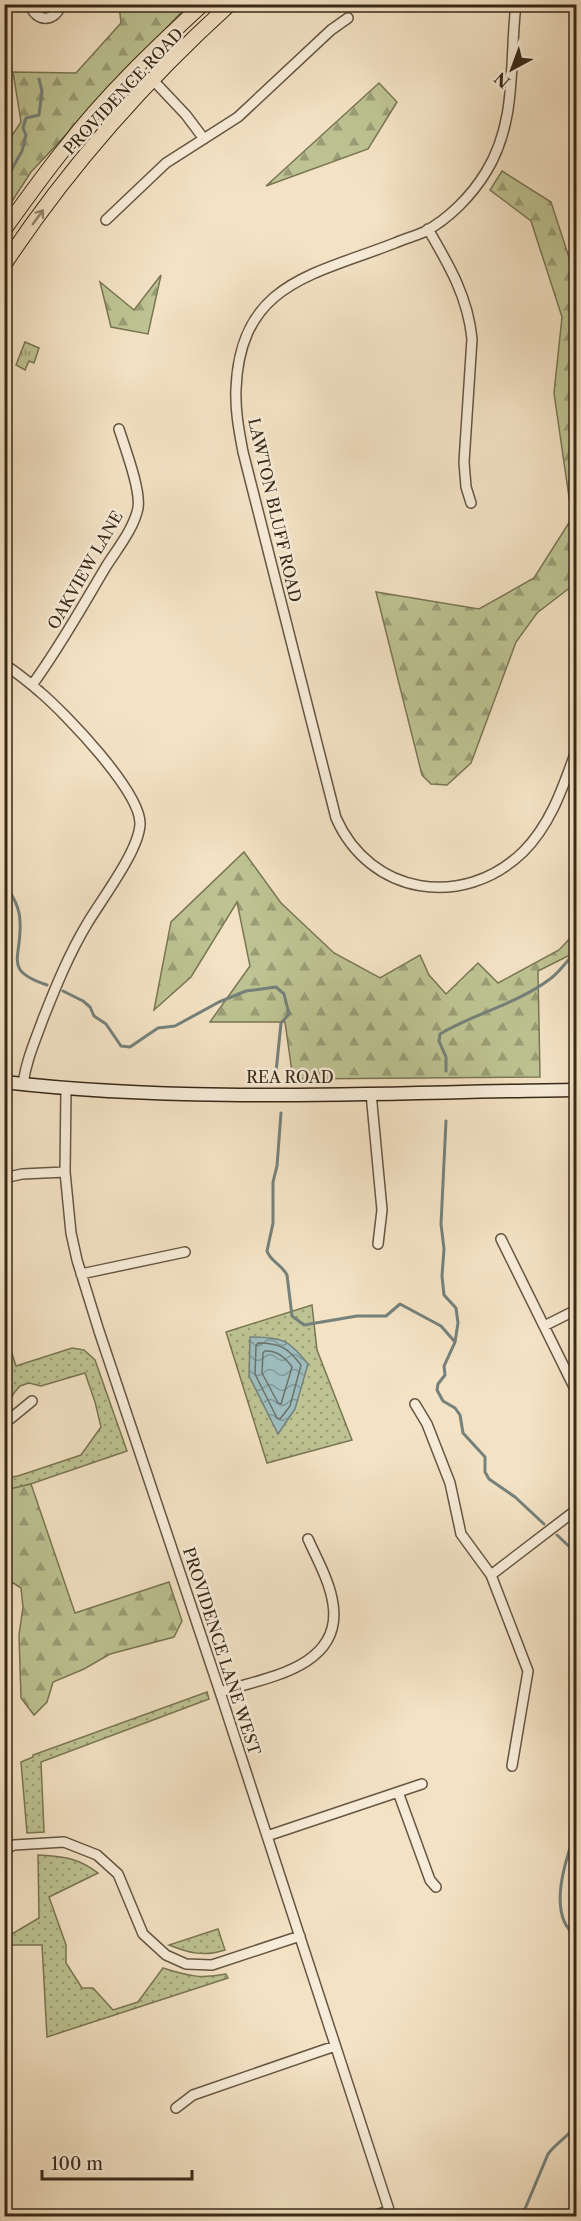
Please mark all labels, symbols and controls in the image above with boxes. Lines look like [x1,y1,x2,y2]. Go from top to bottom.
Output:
street label: PROVIDENCE ROAD [59,23,187,159]
north arrow [482,39,542,99]
text: N [490,68,514,92]
one-way arrow [32,209,44,225]
street label: LAWTON BLUFF ROAD [244,416,306,604]
street label: OAKVIEW LANE [43,507,127,633]
street label: REA ROAD [246,1067,334,1087]
street label: PROVIDENCE LANE WEST [179,1545,265,1757]
scale bar [42,2143,192,2181]
text: 100 m [51,2153,103,2175]

